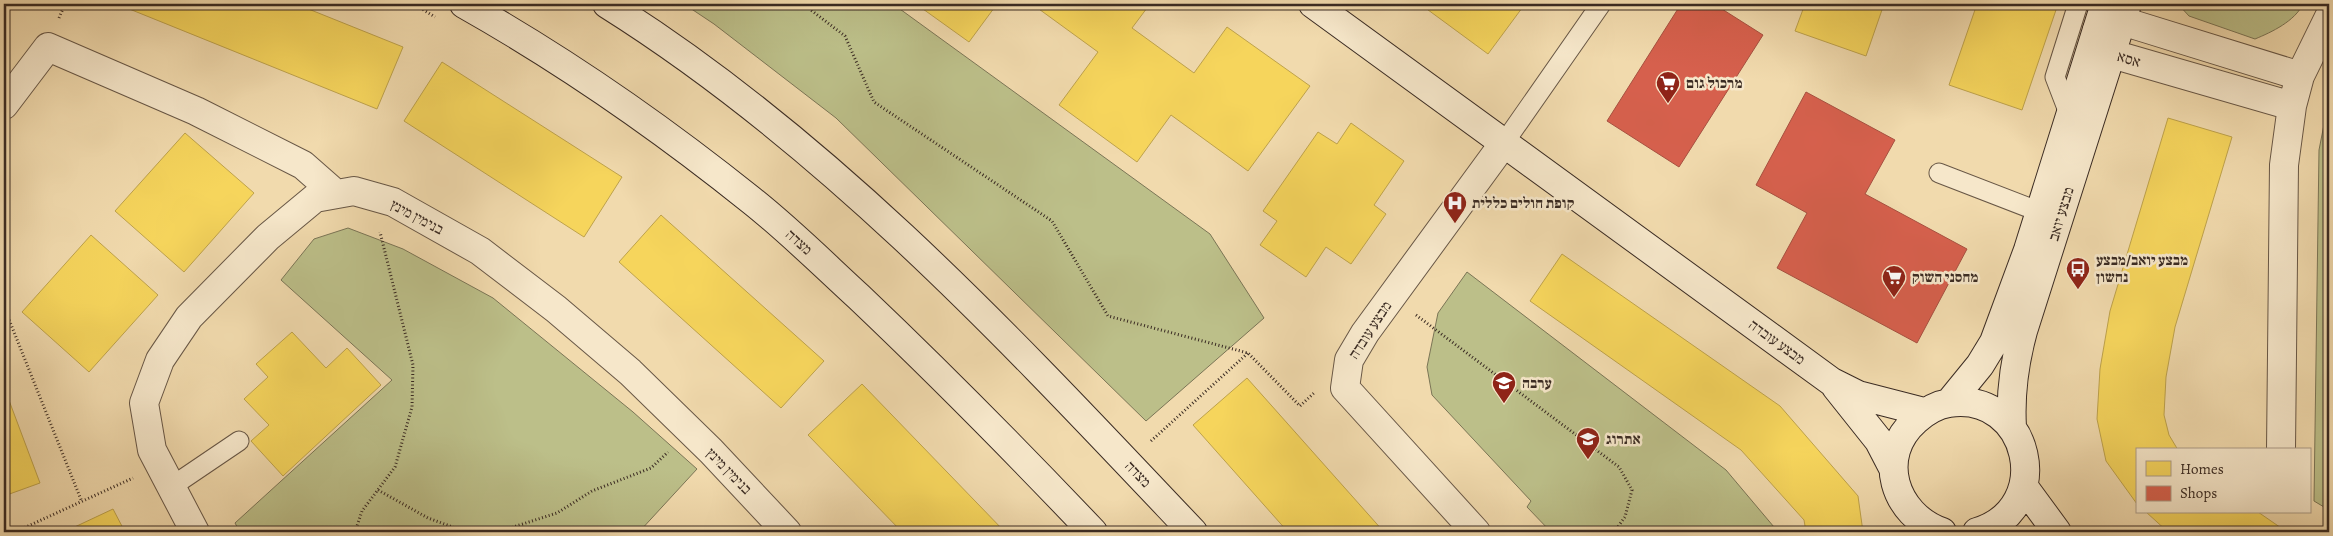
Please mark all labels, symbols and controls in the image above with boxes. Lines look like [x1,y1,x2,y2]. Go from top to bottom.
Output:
street label: אסא [2115,46,2143,72]
supermarket icon: מרכול גום [1655,70,1681,104]
place label: מרכול גום [1686,73,1743,93]
street label: מבצע יואב [2043,184,2079,244]
hospital icon: קופת חולים כללית [1442,190,1468,224]
place label: קופת חולים כללית [1472,193,1575,213]
street label: בנימין מינץ [387,195,447,239]
street label: מצדה [781,225,817,259]
place label: מבצע יואב/מבצע נחשון [2096,250,2188,287]
bus stop icon: מבצע יואב/מבצע נחשון [2065,256,2091,290]
supermarket icon: מחסני השוק [1881,264,1907,298]
place label: מחסני השוק [1912,267,1978,287]
street label: מבצע עובדה [1344,297,1396,363]
street label: מבצע עובדה [1745,315,1809,369]
school or university icon: ערבה [1491,370,1517,404]
place label: ערבה [1522,373,1552,393]
school or university icon: אתרוג [1575,426,1601,460]
place label: אתרוג [1606,429,1641,449]
street label: בנימין מינץ [702,443,756,499]
legend [2136,448,2310,514]
street label: מצדה [1120,456,1156,492]
text: Homes [2180,459,2224,479]
text: Shops [2180,483,2217,503]

